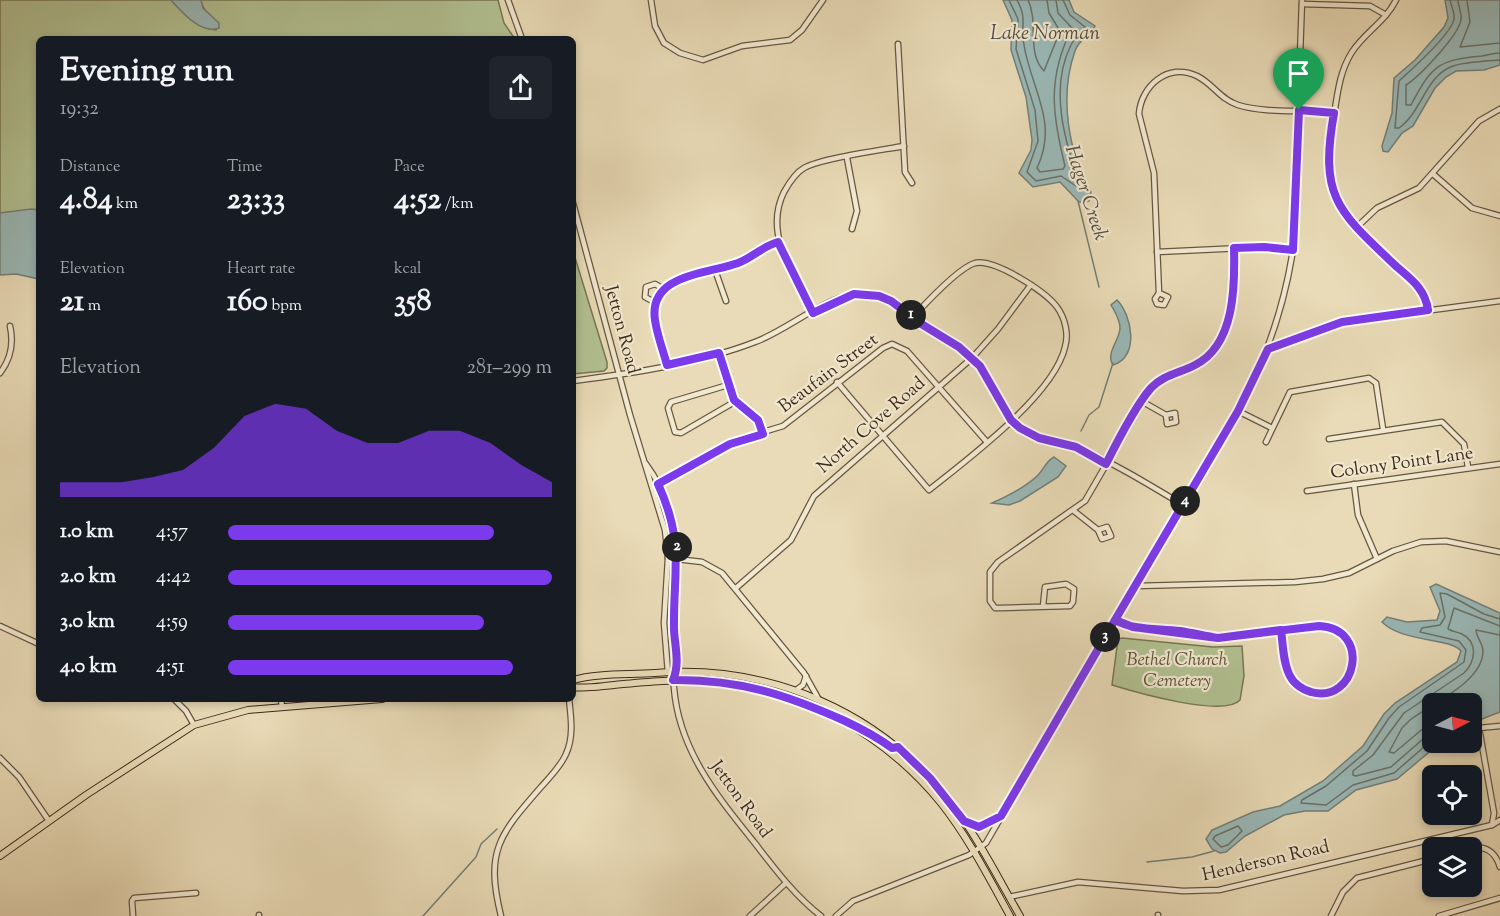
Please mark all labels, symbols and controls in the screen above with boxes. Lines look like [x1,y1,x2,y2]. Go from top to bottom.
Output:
water label: Lake Norman [990,20,1101,49]
text: Evening run [60,48,234,96]
pin [1273,48,1324,110]
button: share [489,56,552,119]
icon: arrive [1282,57,1315,90]
text: 19:32 [60,95,99,124]
water label: Hager Creek [1056,142,1114,244]
text: Distance [60,156,120,179]
text: Time [227,156,263,179]
text: Pace [394,156,425,179]
text: 4.84 [60,179,113,222]
text: 23:33 [227,179,285,222]
text: 4:52 [394,179,441,222]
text: km [113,193,138,216]
text: /km [441,193,474,216]
text: Elevation [60,258,125,281]
text: Heart rate [227,258,295,281]
text: kcal [394,258,422,281]
text: 21 [60,281,84,324]
text: 160 [227,281,268,324]
text: 358 [394,281,431,324]
street label: Jetton Road [596,282,645,377]
text: m [84,295,101,318]
text: bpm [268,295,302,318]
pin: 1 [896,300,926,330]
text: 1 [908,303,914,326]
street label: Beaufain Street [774,328,884,420]
text: Elevation [60,354,141,383]
text: 281–299 m [467,354,552,383]
street label: North Cove Road [812,372,932,480]
street label: Colony Point Lane [1329,441,1475,487]
pin: 4 [1170,486,1200,516]
text: 4 [1181,489,1189,512]
text: 1.0 km [60,518,114,547]
text: 4:57 [156,518,188,547]
pin: 2 [662,532,692,562]
text: 2 [673,535,681,558]
text: 2.0 km [60,563,116,592]
text: 4:42 [156,563,191,592]
text: 3.0 km [60,608,115,637]
text: 4:59 [156,608,188,637]
pin: 3 [1090,622,1120,652]
text: 3 [1102,625,1108,648]
park label: Bethel Church Cemetery [1127,648,1228,695]
text: 4.0 km [60,653,117,682]
text: 4:51 [156,653,185,682]
north arrow [1422,693,1482,753]
map controls [1422,693,1482,897]
street label: Jetton Road [702,755,777,844]
button: locate [1422,765,1482,825]
street label: Henderson Road [1200,835,1332,889]
button: layers [1422,837,1482,897]

